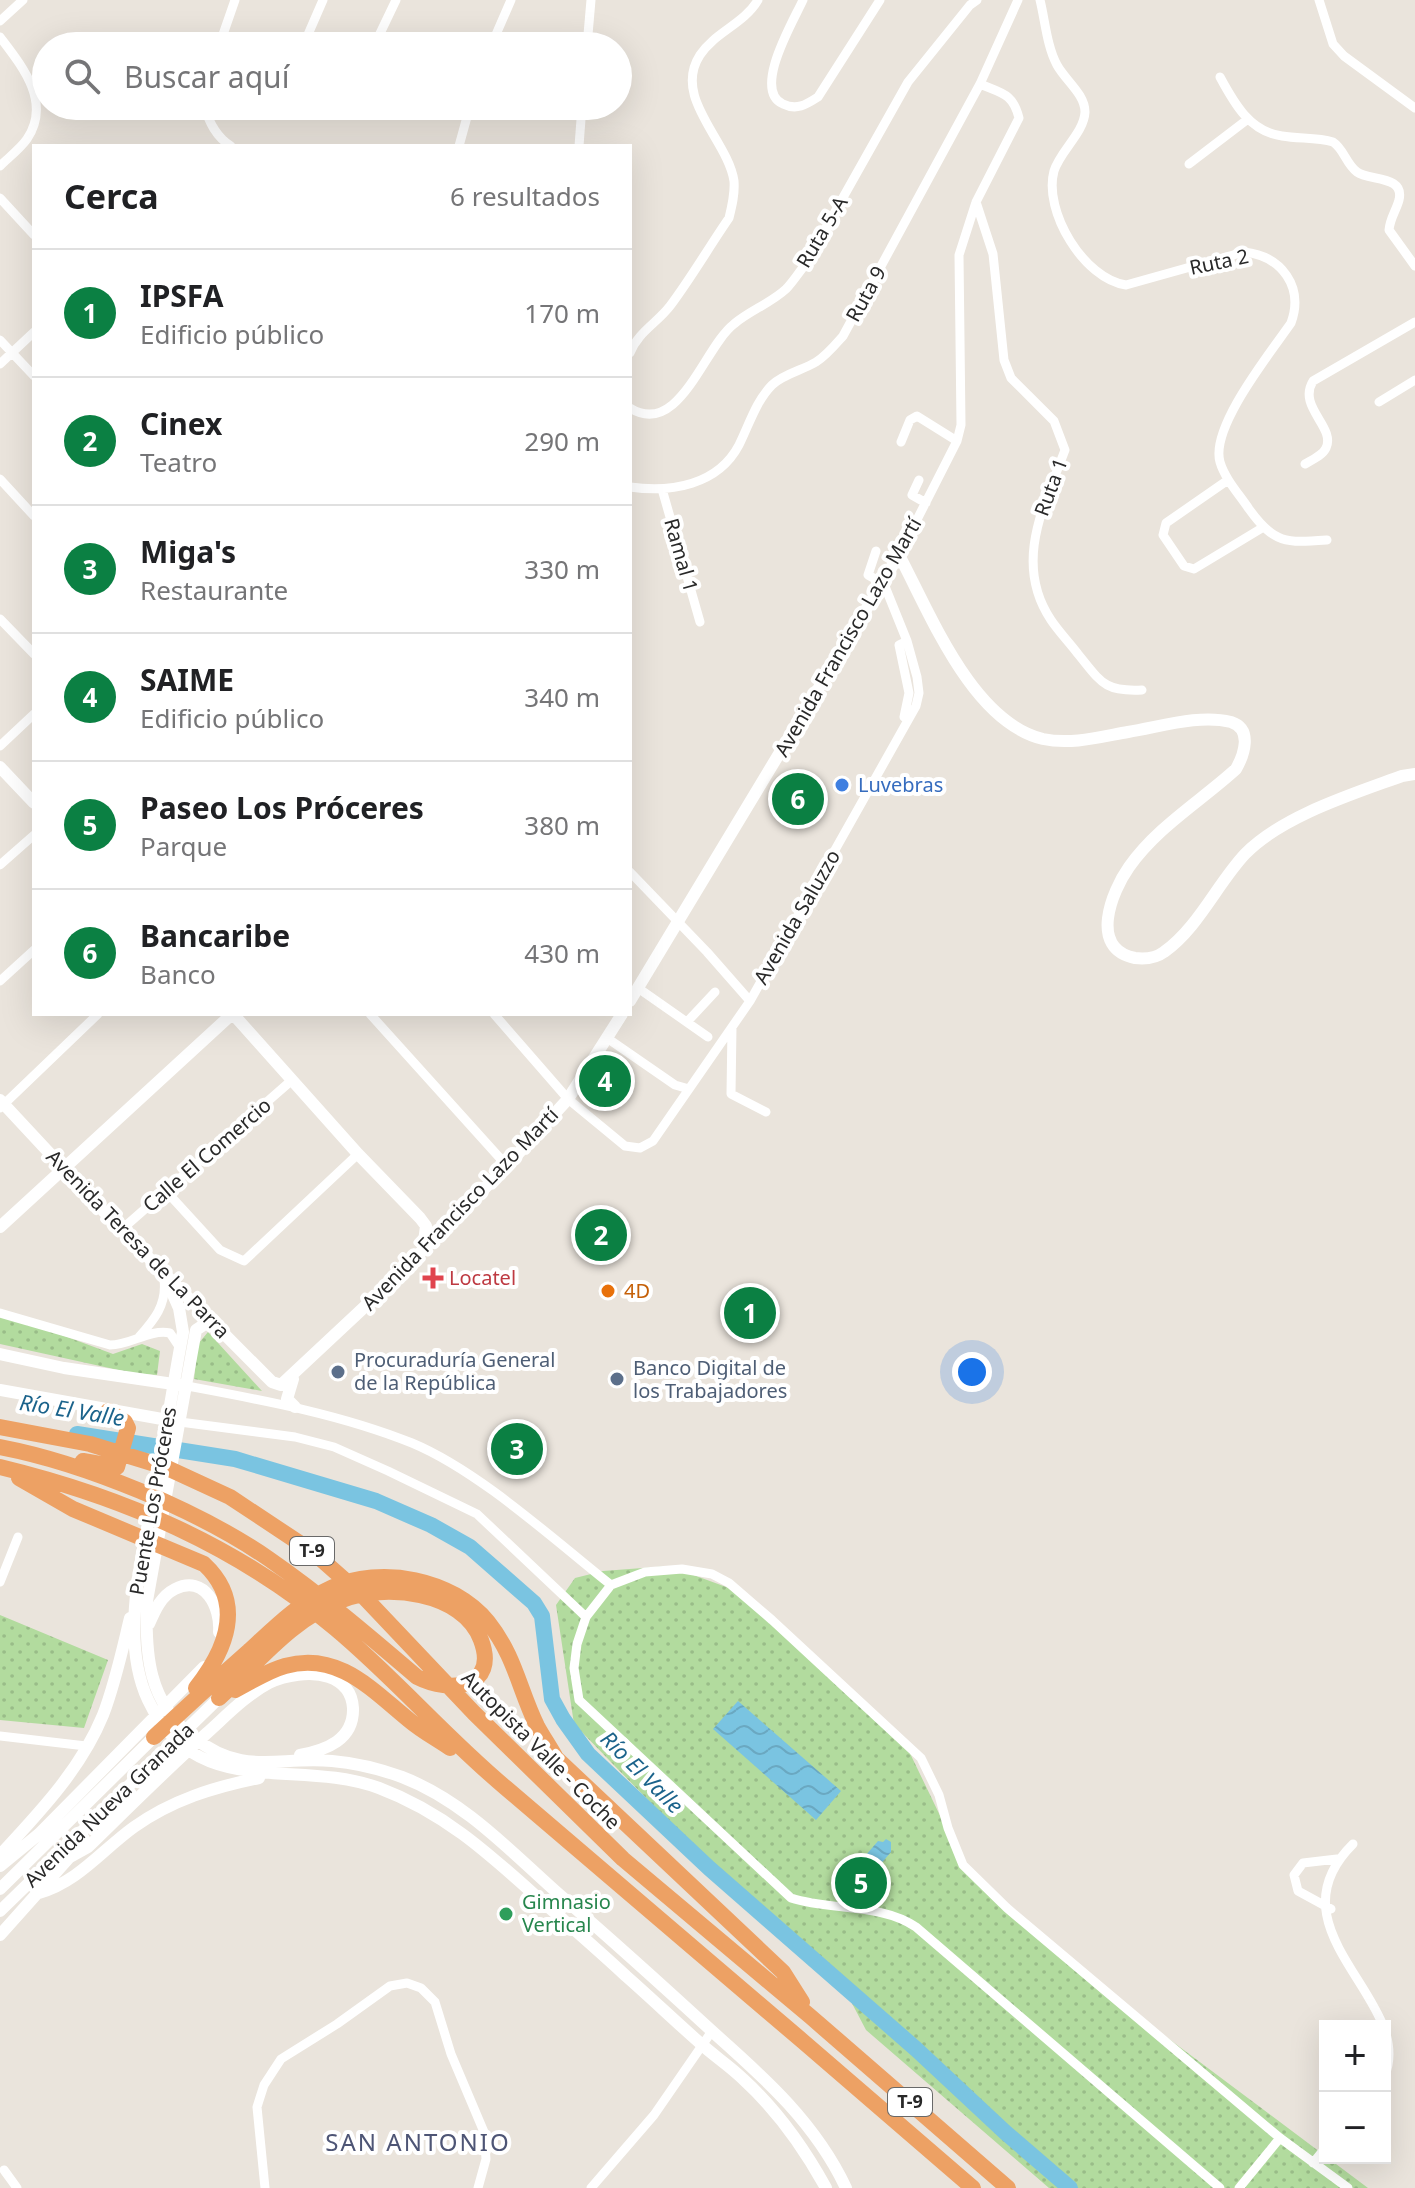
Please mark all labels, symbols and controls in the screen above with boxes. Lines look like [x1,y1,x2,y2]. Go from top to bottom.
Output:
search box [32,32,632,120]
icon: search [60,54,104,98]
text: Buscar aquí [124,56,289,97]
text: Cerca [64,173,159,219]
text: 6 resultados [450,178,600,214]
street label: Ruta 5-A [790,191,854,273]
street label: Ruta 2 [1187,242,1251,281]
street label: Ruta 9 [839,261,892,326]
text: IPSFA [140,275,223,316]
text: 1 [83,295,97,331]
text: 170 m [524,295,600,331]
text: Edificio público [140,316,324,352]
text: Cinex [140,403,222,444]
text: 2 [83,423,97,459]
text: 290 m [524,423,600,459]
text: Teatro [140,444,217,480]
street label: Ruta 1 [1028,454,1073,520]
street label: Avenida Francisco Lazo Martí [768,512,928,761]
street label: Ramal 1 [658,515,705,595]
text: Miga's [140,531,236,572]
text: 3 [83,551,97,587]
text: 330 m [524,551,600,587]
text: Restaurante [140,572,288,608]
text: SAIME [140,659,234,700]
text: 4 [83,679,97,715]
text: 340 m [524,679,600,715]
text: Edificio público [140,700,324,736]
pin: 6 [772,769,824,829]
place label: Luvebras [858,771,943,798]
marker: Luvebras [833,776,851,794]
text: Paseo Los Próceres [140,787,424,828]
text: 5 [83,807,97,843]
text: 380 m [524,807,600,843]
text: Parque [140,828,227,864]
street label: Avenida Saluzzo [747,845,846,989]
text: Bancaribe [140,915,290,956]
text: 6 [83,935,97,971]
text: 430 m [524,935,600,971]
text: Banco [140,956,216,992]
pin: 4 [579,1051,631,1111]
street label: Calle El Comercio [137,1091,277,1218]
street label: Avenida Francisco Lazo Martí [355,1101,564,1316]
street label: Avenida Teresa de La Parra [41,1143,236,1344]
pin: 2 [575,1205,627,1265]
place label: Locatel [449,1264,516,1291]
marker: Locatel [424,1269,442,1287]
place label: 4D [624,1277,650,1304]
marker: 4D [599,1282,617,1300]
pin: 1 [724,1283,776,1343]
place label: Procuraduría General de la República [354,1346,555,1396]
your location [952,1352,992,1392]
place label: Banco Digital de los Trabajadores [633,1354,787,1404]
marker: Procuraduría General de la República [329,1363,347,1381]
marker: Banco Digital de los Trabajadores [608,1370,626,1388]
water label: Río El Valle [18,1386,127,1432]
street label: Puente Los Próceres [123,1405,182,1597]
pin: 3 [491,1419,543,1479]
road number: T-9 [290,1537,334,1565]
street label: Autopista Valle - Coche [456,1664,627,1835]
street label: Avenida Nueva Granada [18,1716,199,1893]
water label: Río El Valle [595,1723,691,1819]
pin: 5 [835,1853,887,1913]
place label: Gimnasio Vertical [522,1888,611,1938]
marker: Gimnasio Vertical [497,1905,515,1923]
map controls [1319,2020,1391,2164]
button: + [1319,2020,1391,2092]
road number: T-9 [888,2088,932,2116]
button: − [1319,2092,1391,2164]
district label: SAN ANTONIO [325,2125,511,2158]

